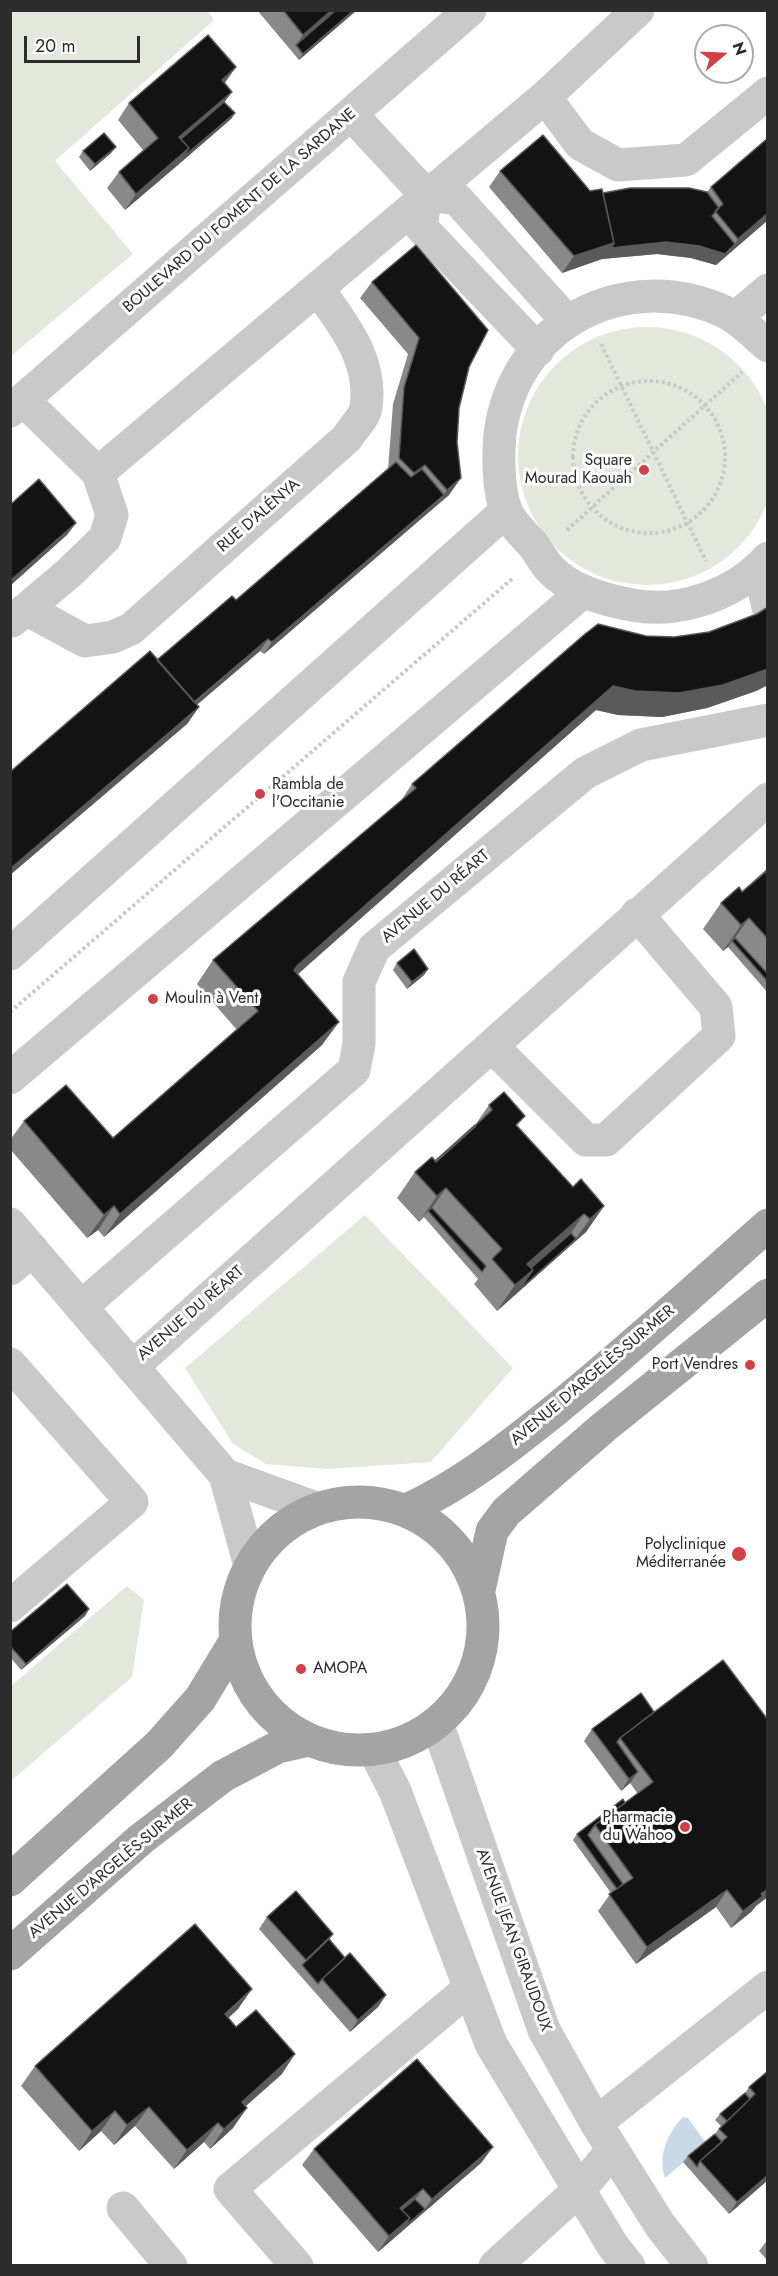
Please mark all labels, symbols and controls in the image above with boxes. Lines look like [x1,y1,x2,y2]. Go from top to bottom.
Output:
scale bar [27,24,142,62]
north arrow [694,24,754,84]
text: 20 m [35,33,75,59]
text: N [727,39,753,58]
street label: BOULEVARD DU FOMENT DE LA SARDANE [120,105,360,317]
place label: Square Mourad Kaouah [525,451,632,489]
marker: Square Mourad Kaouah [637,463,651,477]
street label: RUE D'ALÉNYA [214,475,304,557]
place label: Rambla de l'Occitanie [272,775,344,813]
marker: Rambla de l'Occitanie [253,787,267,801]
street label: AVENUE DU RÉART [378,846,494,948]
place label: Moulin à Vent [165,989,258,1009]
marker: Moulin à Vent [146,992,160,1006]
street label: AVENUE DU RÉART [134,1263,248,1365]
street label: AVENUE D'ARGELÈS-SUR-MER [507,1302,679,1450]
place label: Port Vendres [652,1355,738,1375]
marker: Port Vendres [743,1358,757,1372]
place label: Polyclinique Méditerranée [636,1535,726,1573]
marker: Polyclinique Méditerranée [730,1545,748,1563]
place label: AMOPA [313,1659,367,1679]
marker: AMOPA [294,1662,308,1676]
street label: AVENUE D'ARGELÈS-SUR-MER [25,1795,197,1943]
place label: Pharmacie du Wahoo [602,1808,673,1846]
marker: Pharmacie du Wahoo [678,1820,692,1834]
street label: AVENUE JEAN GIRAUDOUX [471,1846,555,2034]

